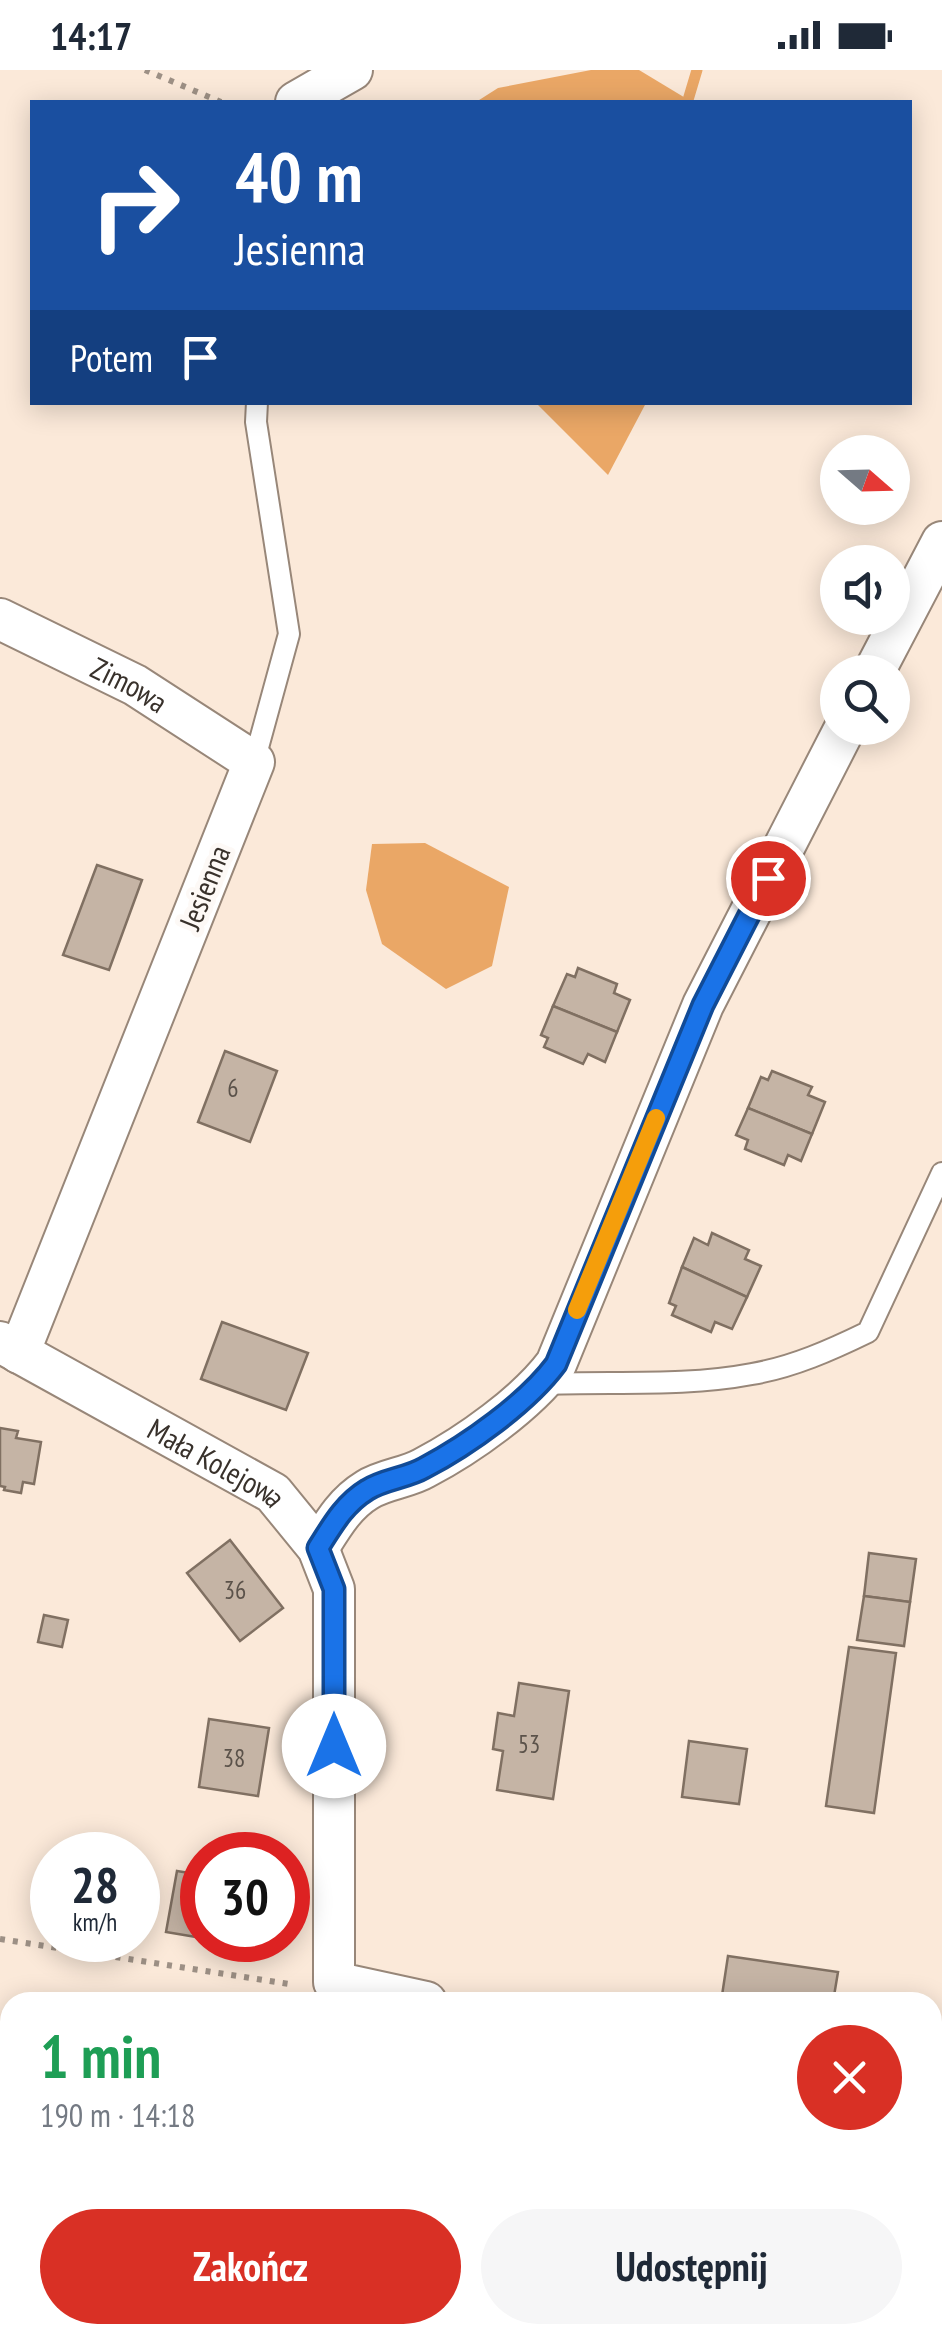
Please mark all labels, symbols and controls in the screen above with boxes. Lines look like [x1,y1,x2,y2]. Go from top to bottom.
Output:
text: 14:17 [50,11,132,60]
text: 40 m [235,131,363,221]
icon: right [70,140,200,270]
text: Jesienna [235,219,366,277]
icon: arrive [173,330,228,385]
text: Potem [70,333,153,382]
north arrow [820,435,910,525]
map controls [820,435,910,745]
button: sound [820,545,910,635]
street label: Zimowa [85,647,175,721]
button: search [820,655,910,745]
pin [726,836,811,921]
street label: Jesienna [169,839,238,936]
icon: arrive [741,851,796,906]
house number: 6 [227,1072,239,1104]
street label: Mała Kolejowa [141,1408,296,1514]
house number: 36 [224,1574,246,1606]
position arrow [282,1694,386,1798]
house number: 53 [518,1728,540,1760]
house number: 38 [223,1742,245,1774]
speed limit sign: 30 [180,1832,310,1962]
text: 28 [71,1852,119,1917]
text: km/h [73,1906,117,1938]
text: 1 min [40,2017,161,2095]
button: close [797,2025,902,2130]
text: 190 m · 14:18 [40,2094,195,2136]
button: Zakończ [40,2209,461,2324]
button: Udostępnij [481,2209,902,2324]

